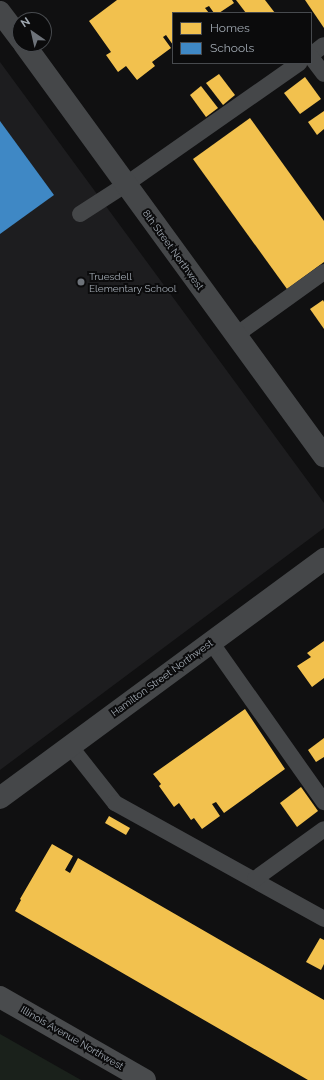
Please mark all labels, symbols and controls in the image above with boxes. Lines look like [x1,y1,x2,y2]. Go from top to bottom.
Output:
north arrow [12,12,52,52]
legend [172,12,312,64]
text: N [18,15,33,30]
text: Homes [210,21,250,35]
text: Schools [210,41,254,55]
street label: 8th Street Northwest [140,208,206,292]
place label: Truesdell Elementary School [89,270,177,294]
marker: Truesdell Elementary School [76,277,86,287]
street label: Hamilton Street Northwest [109,637,215,719]
street label: Illinois Avenue Northwest [18,1003,126,1073]

